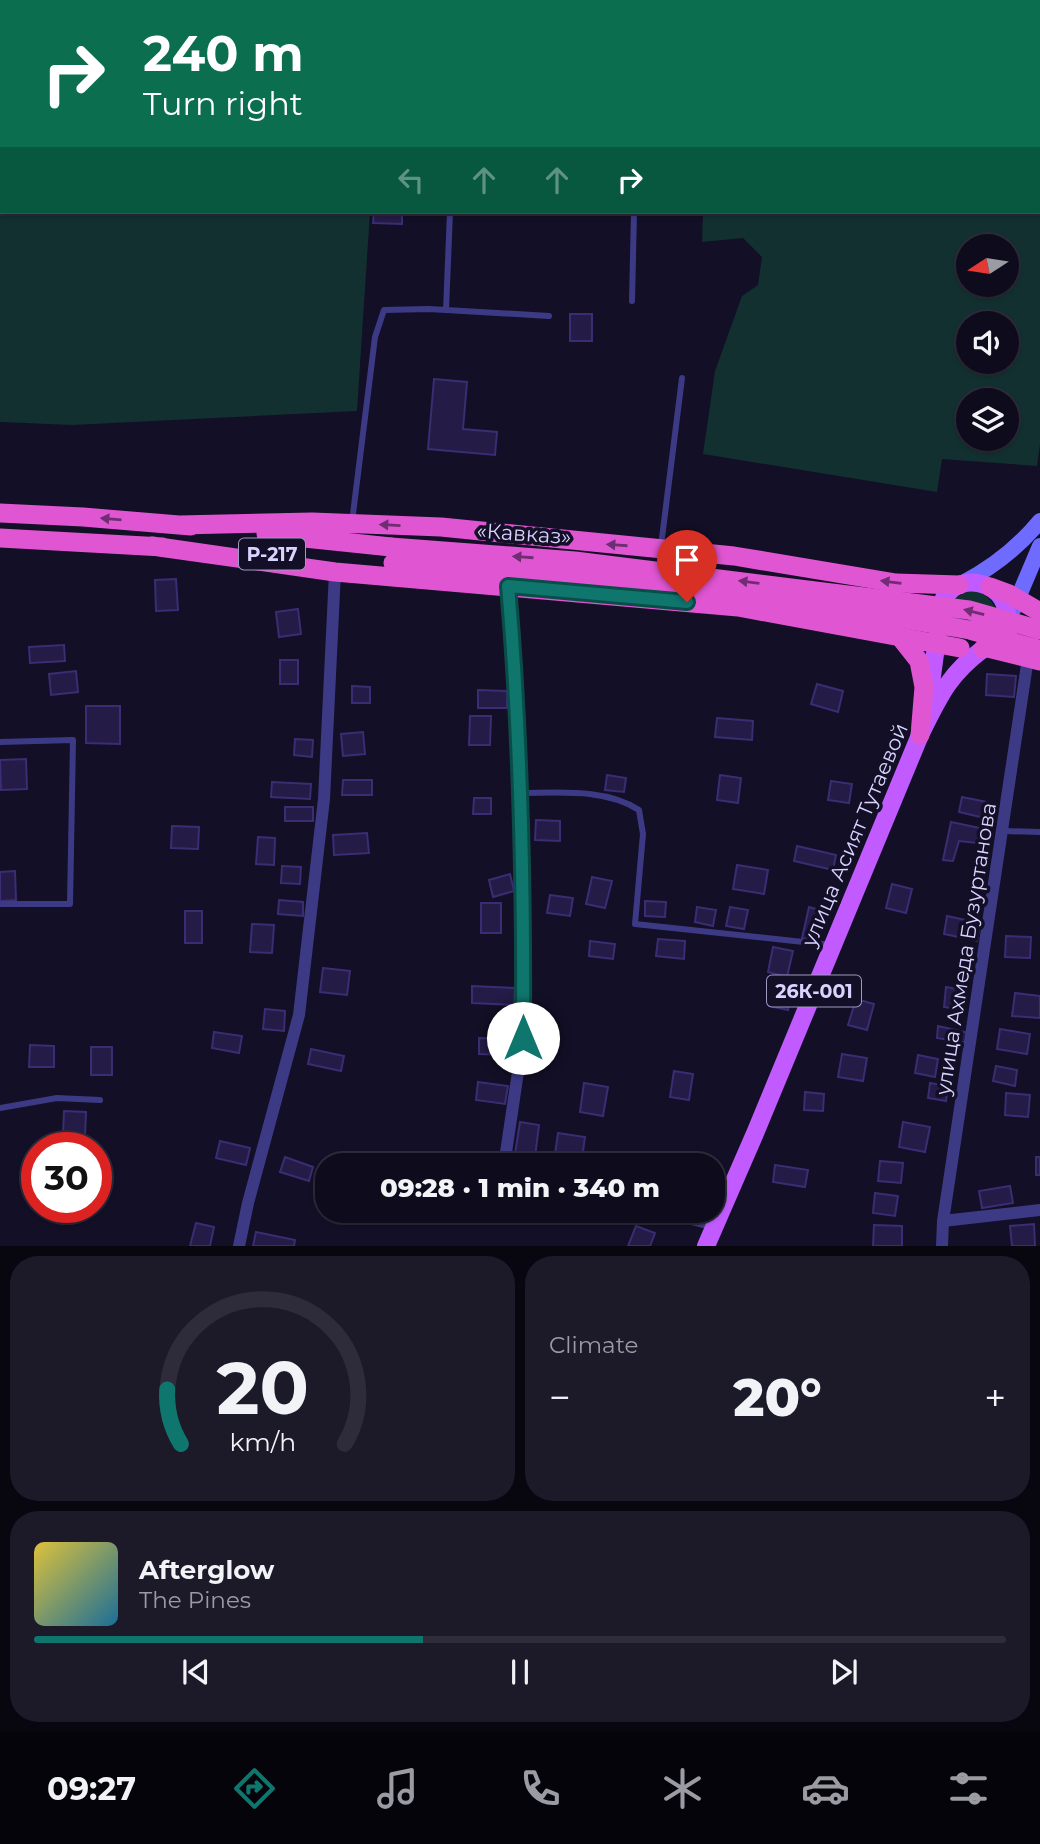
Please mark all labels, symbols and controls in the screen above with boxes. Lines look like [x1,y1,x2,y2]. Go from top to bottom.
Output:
text: 240 m [143,24,304,83]
icon: right [28,28,119,119]
text: Turn right [143,84,303,123]
icon: left [392,161,430,199]
icon: ahead [465,161,503,199]
icon: ahead [538,161,576,199]
icon: right [611,161,649,199]
north arrow [956,234,1018,298]
map controls [956,234,1019,451]
button: sound [956,311,1019,374]
button: layers [956,388,1019,451]
one-way arrow [100,513,122,524]
street label: «Кавказ» [476,518,572,549]
one-way arrow [379,519,401,530]
pin [657,530,717,602]
road number: Р-217 [239,538,305,569]
one-way arrow [606,540,628,551]
icon: arrive [668,541,706,579]
one-way arrow [512,551,534,562]
one-way arrow [879,576,901,587]
one-way arrow [738,577,760,588]
one-way arrow [963,606,985,617]
street label: улица Асият Тутаевой [796,719,913,951]
street label: улица Ахмеда Бузуртанова [930,801,1001,1098]
road number: 26К-001 [767,976,861,1007]
position arrow [486,1001,560,1075]
speed limit sign: 30 [21,1132,112,1223]
text: 09:28 · 1 min · 340 m [380,1172,660,1204]
text: Climate [549,1331,638,1359]
text: 20 [216,1345,309,1433]
text: 20° [733,1366,822,1429]
text: − [549,1374,571,1421]
text: + [984,1374,1006,1421]
text: km/h [229,1427,296,1457]
text: Afterglow [139,1554,274,1586]
text: The Pines [139,1586,251,1614]
icon: previous [177,1653,215,1691]
icon: pause [501,1653,539,1691]
icon: next [825,1653,863,1691]
icon: directions [230,1764,279,1813]
icon: music [373,1764,422,1813]
icon: phone [516,1764,565,1813]
icon: climate [658,1764,707,1813]
icon: car [801,1764,850,1813]
icon: filters [944,1764,993,1813]
text: 09:27 [47,1769,136,1808]

